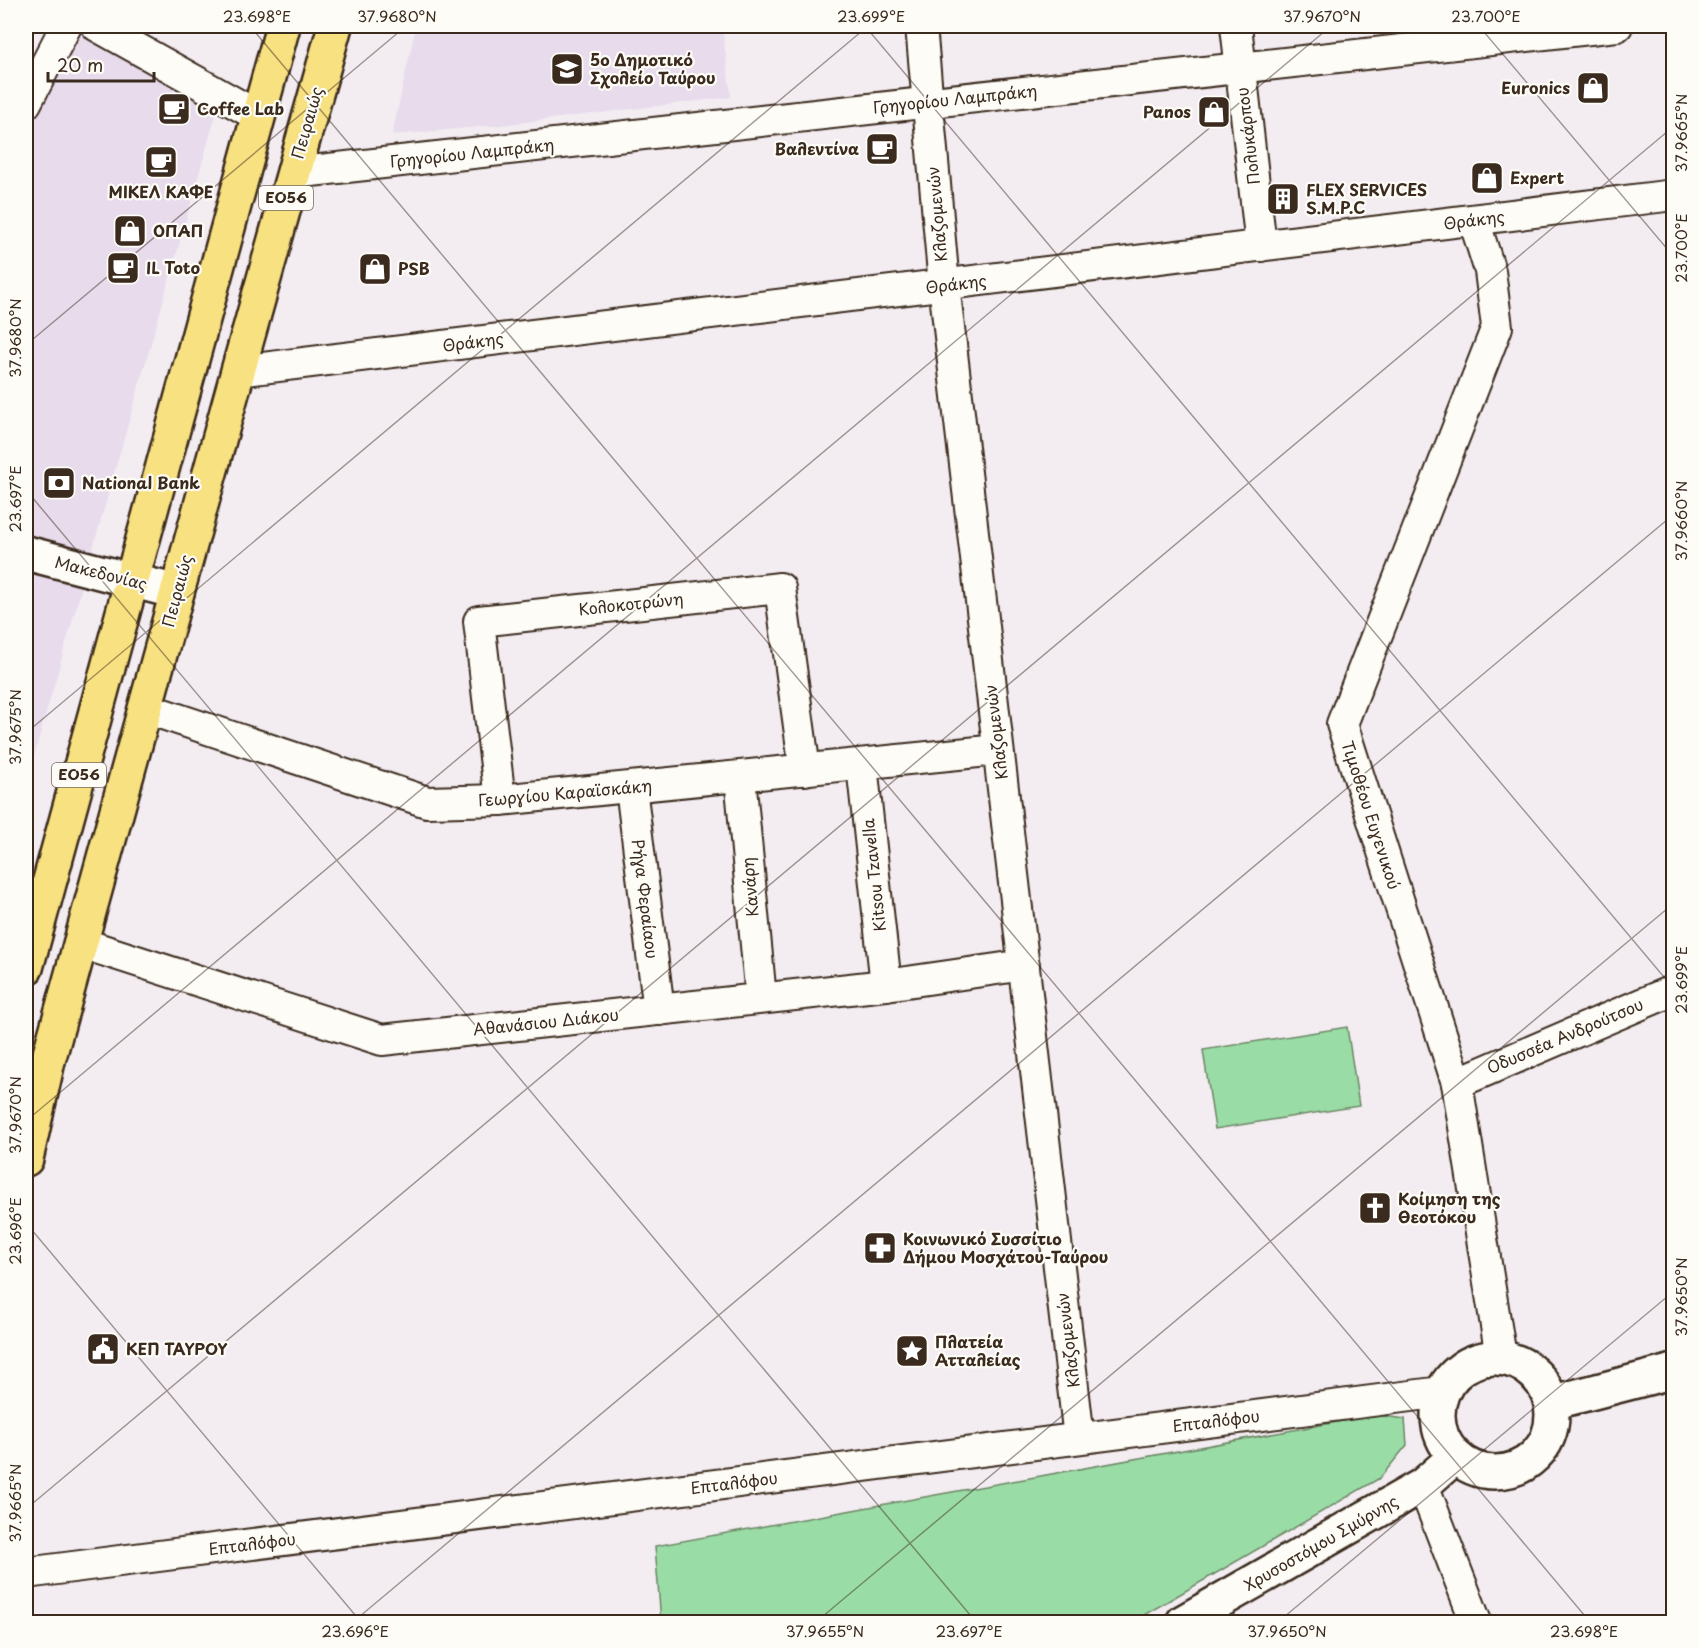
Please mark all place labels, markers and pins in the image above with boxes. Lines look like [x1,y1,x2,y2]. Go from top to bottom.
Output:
place label: 5ο Δημοτικό Σχολείο Ταύρου [590,47,716,89]
school or university icon: 5ο Δημοτικό Σχολείο Ταύρου [549,51,585,87]
shop icon: Euronics [1575,70,1611,106]
place label: Euronics [1501,75,1570,99]
cafe icon: Coffee Lab [156,91,192,127]
shop icon: Panos [1196,94,1232,130]
place label: Coffee Lab [197,96,285,120]
place label: Panos [1143,99,1191,123]
cafe icon: Βαλεντίνα [864,131,900,167]
place label: Βαλεντίνα [774,136,859,160]
cafe icon: ΜΙΚΕΛ ΚΑΦΕ [143,144,179,180]
shop icon: Expert [1469,160,1505,196]
place label: Expert [1510,165,1565,189]
place label: FLEX SERVICES S.M.P.C [1306,177,1427,219]
place label: ΜΙΚΕΛ ΚΑΦΕ [109,179,214,203]
building icon: FLEX SERVICES S.M.P.C [1265,181,1301,217]
shop icon: ΟΠΑΠ [112,213,148,249]
place label: ΟΠΑΠ [153,218,203,242]
cafe icon: IL Toto [105,250,141,286]
shop icon: PSB [357,251,393,287]
place label: IL Toto [146,255,201,279]
place label: PSB [398,256,430,280]
bank icon: National Bank [41,465,77,501]
place label: National Bank [82,470,200,494]
place label: Κοίμηση της Θεοτόκου [1398,1186,1501,1228]
church icon: Κοίμηση της Θεοτόκου [1357,1190,1393,1226]
place label: Κοινωνικό Συσσίτιο Δήμου Μοσχάτου-Ταύρου [903,1226,1108,1268]
pharmacy icon: Κοινωνικό Συσσίτιο Δήμου Μοσχάτου-Ταύρου [862,1230,898,1266]
place label: Πλατεία Ατταλείας [935,1329,1021,1371]
public building icon: ΚΕΠ ΤΑΥΡΟΥ [85,1331,121,1367]
place icon: Πλατεία Ατταλείας [894,1333,930,1369]
place label: ΚΕΠ ΤΑΥΡΟΥ [126,1336,228,1360]

